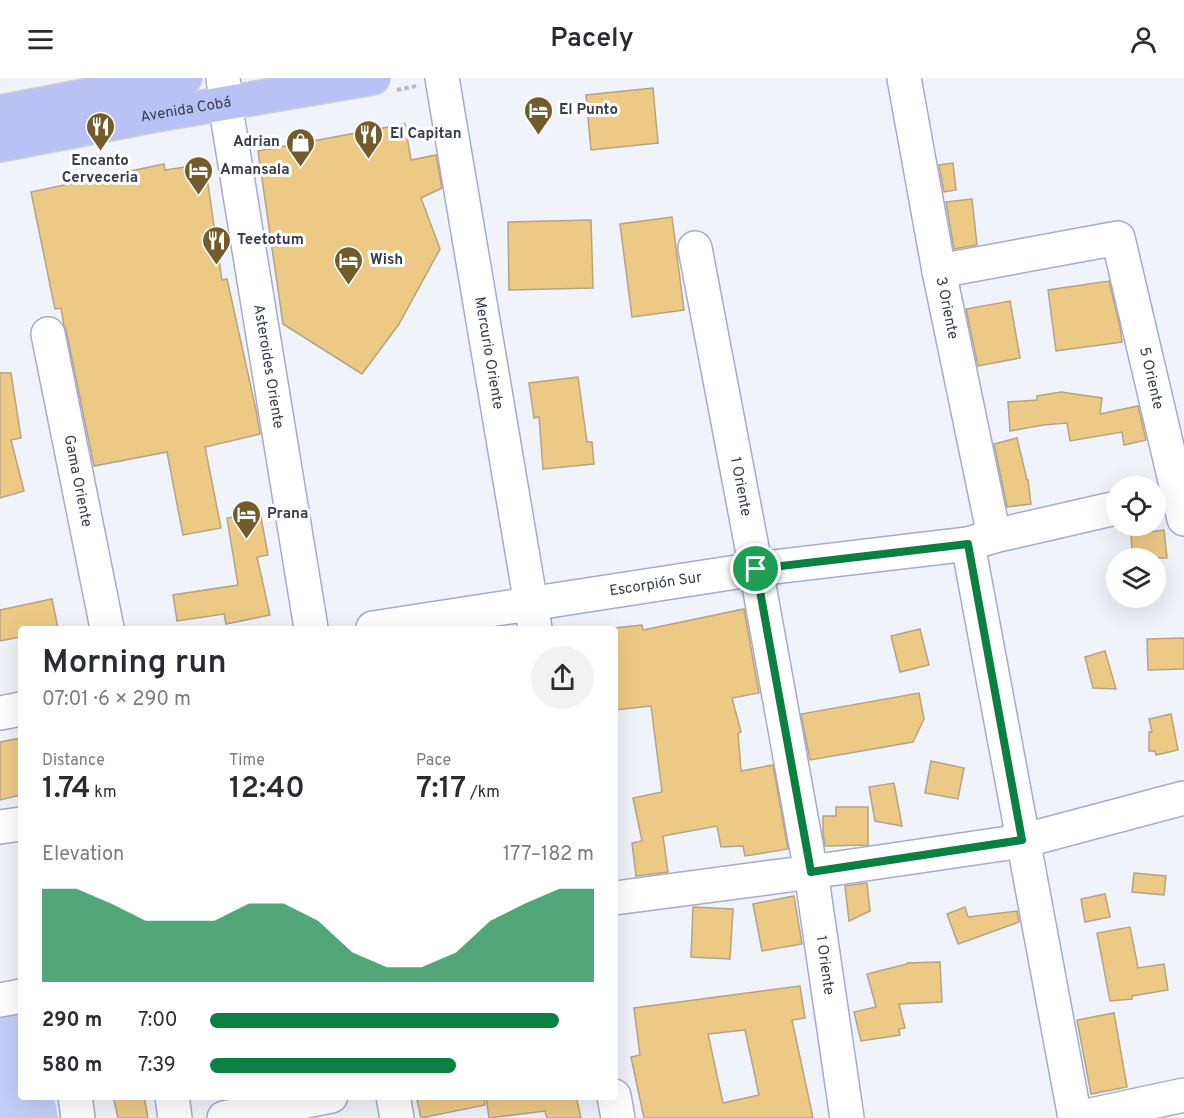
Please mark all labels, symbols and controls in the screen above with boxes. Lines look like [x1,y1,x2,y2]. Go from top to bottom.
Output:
text: Pacely [550,22,634,56]
icon: menu [24,23,57,56]
icon: person [1127,23,1160,56]
street label: Avenida Cobá [139,93,233,127]
hotel icon: El Punto [522,94,554,136]
place label: El Punto [559,101,618,120]
restaurant icon: Encanto Cerveceria [84,110,116,152]
restaurant icon: El Capitan [353,118,385,160]
place label: El Capitan [390,125,462,144]
shop icon: Adrian [285,126,317,168]
place label: Adrian [233,133,280,152]
place label: Encanto Cerveceria [62,152,138,188]
hotel icon: Amansala [183,154,215,196]
place label: Amansala [220,161,290,180]
restaurant icon: Teetotum [200,224,232,266]
place label: Teetotum [237,231,304,250]
hotel icon: Wish [333,244,365,286]
place label: Wish [370,251,403,270]
street label: 3 Oriente [931,275,962,341]
street label: Mercurio Oriente [470,295,507,411]
street label: Asteroides Oriente [249,303,288,430]
street label: 5 Oriente [1134,345,1167,411]
street label: Gama Oriente [59,433,96,529]
street label: 1 Oriente [725,456,755,518]
map controls [1106,476,1166,608]
button: locate [1106,476,1166,536]
hotel icon: Prana [230,498,262,540]
place label: Prana [267,505,308,524]
pin [730,543,781,594]
button: layers [1106,548,1166,608]
icon: arrive [739,552,772,585]
street label: Escorpión Sur [608,568,703,601]
text: Morning run [42,643,227,685]
button: share [531,646,594,709]
text: 07:01 · 6 × 290 m [42,687,191,713]
text: Distance [42,751,105,771]
text: Time [229,751,265,771]
text: Pace [416,751,451,771]
text: 1.74 [42,771,91,808]
text: 12:40 [229,771,305,808]
text: 7:17 [416,771,466,808]
text: km [91,783,116,803]
text: /km [466,783,500,803]
text: Elevation [42,842,124,868]
text: 177–182 m [503,842,594,868]
street label: 1 Oriente [811,934,838,996]
text: 290 m [42,1008,102,1034]
text: 7:00 [138,1008,178,1034]
text: 580 m [42,1053,102,1079]
text: 7:39 [138,1053,176,1079]

